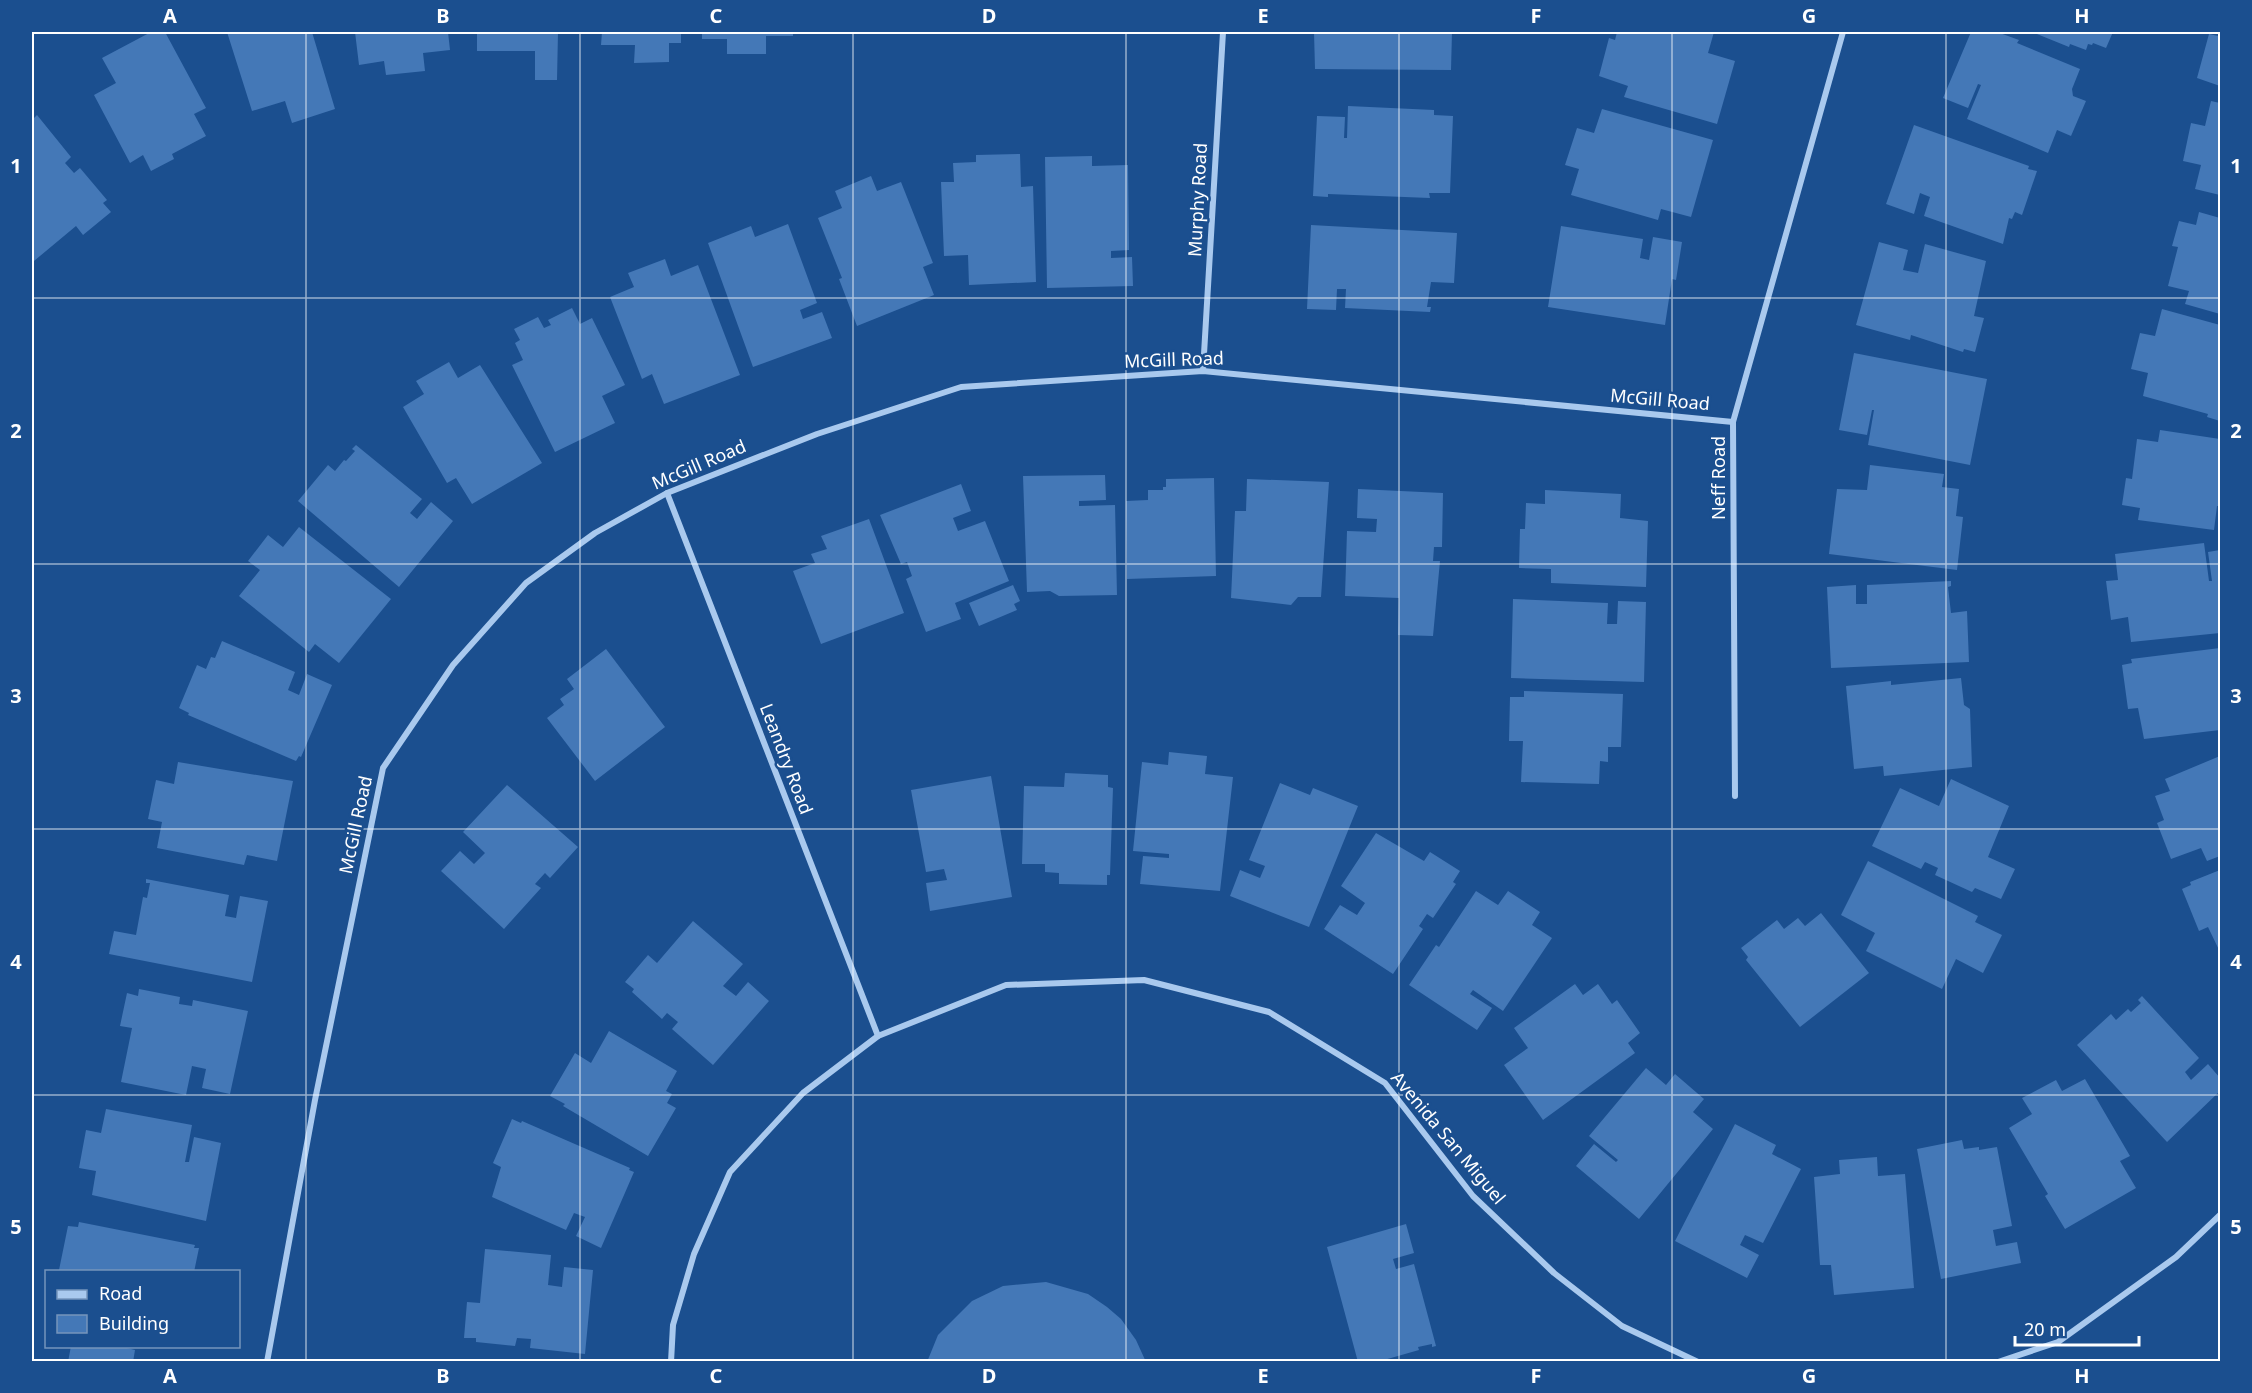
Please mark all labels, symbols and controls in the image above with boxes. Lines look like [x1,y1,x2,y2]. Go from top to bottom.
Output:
text: A [163,2,177,29]
text: B [436,2,450,29]
text: C [710,2,723,29]
text: D [982,2,996,29]
text: E [1257,2,1269,29]
text: F [1531,2,1541,29]
text: G [1802,2,1816,29]
text: H [2074,2,2090,29]
street label: Murphy Road [1182,142,1212,258]
text: 1 [10,152,22,179]
text: 1 [2230,152,2242,179]
street label: McGill Road [1124,345,1224,373]
street label: McGill Road [1609,383,1711,415]
text: 2 [10,417,22,444]
text: 2 [2230,417,2242,444]
street label: McGill Road [648,434,749,495]
street label: Neff Road [1706,436,1730,520]
text: 3 [10,682,22,709]
text: 3 [2230,682,2242,709]
street label: Leandry Road [755,700,819,817]
street label: McGill Road [333,773,377,876]
text: 4 [10,948,22,975]
text: 4 [2230,948,2242,975]
street label: Avenida San Miguel [1386,1066,1511,1209]
text: 5 [10,1213,22,1240]
text: 5 [2230,1213,2242,1240]
legend [45,1270,240,1348]
text: Road [99,1281,142,1305]
scale bar [2015,1309,2140,1347]
text: Building [99,1311,169,1335]
text: 20 m [2024,1317,2066,1341]
text: A [163,1362,177,1389]
text: B [436,1362,450,1389]
text: C [710,1362,723,1389]
text: D [982,1362,996,1389]
text: E [1257,1362,1269,1389]
text: F [1531,1362,1541,1389]
text: G [1802,1362,1816,1389]
text: H [2074,1362,2090,1389]

